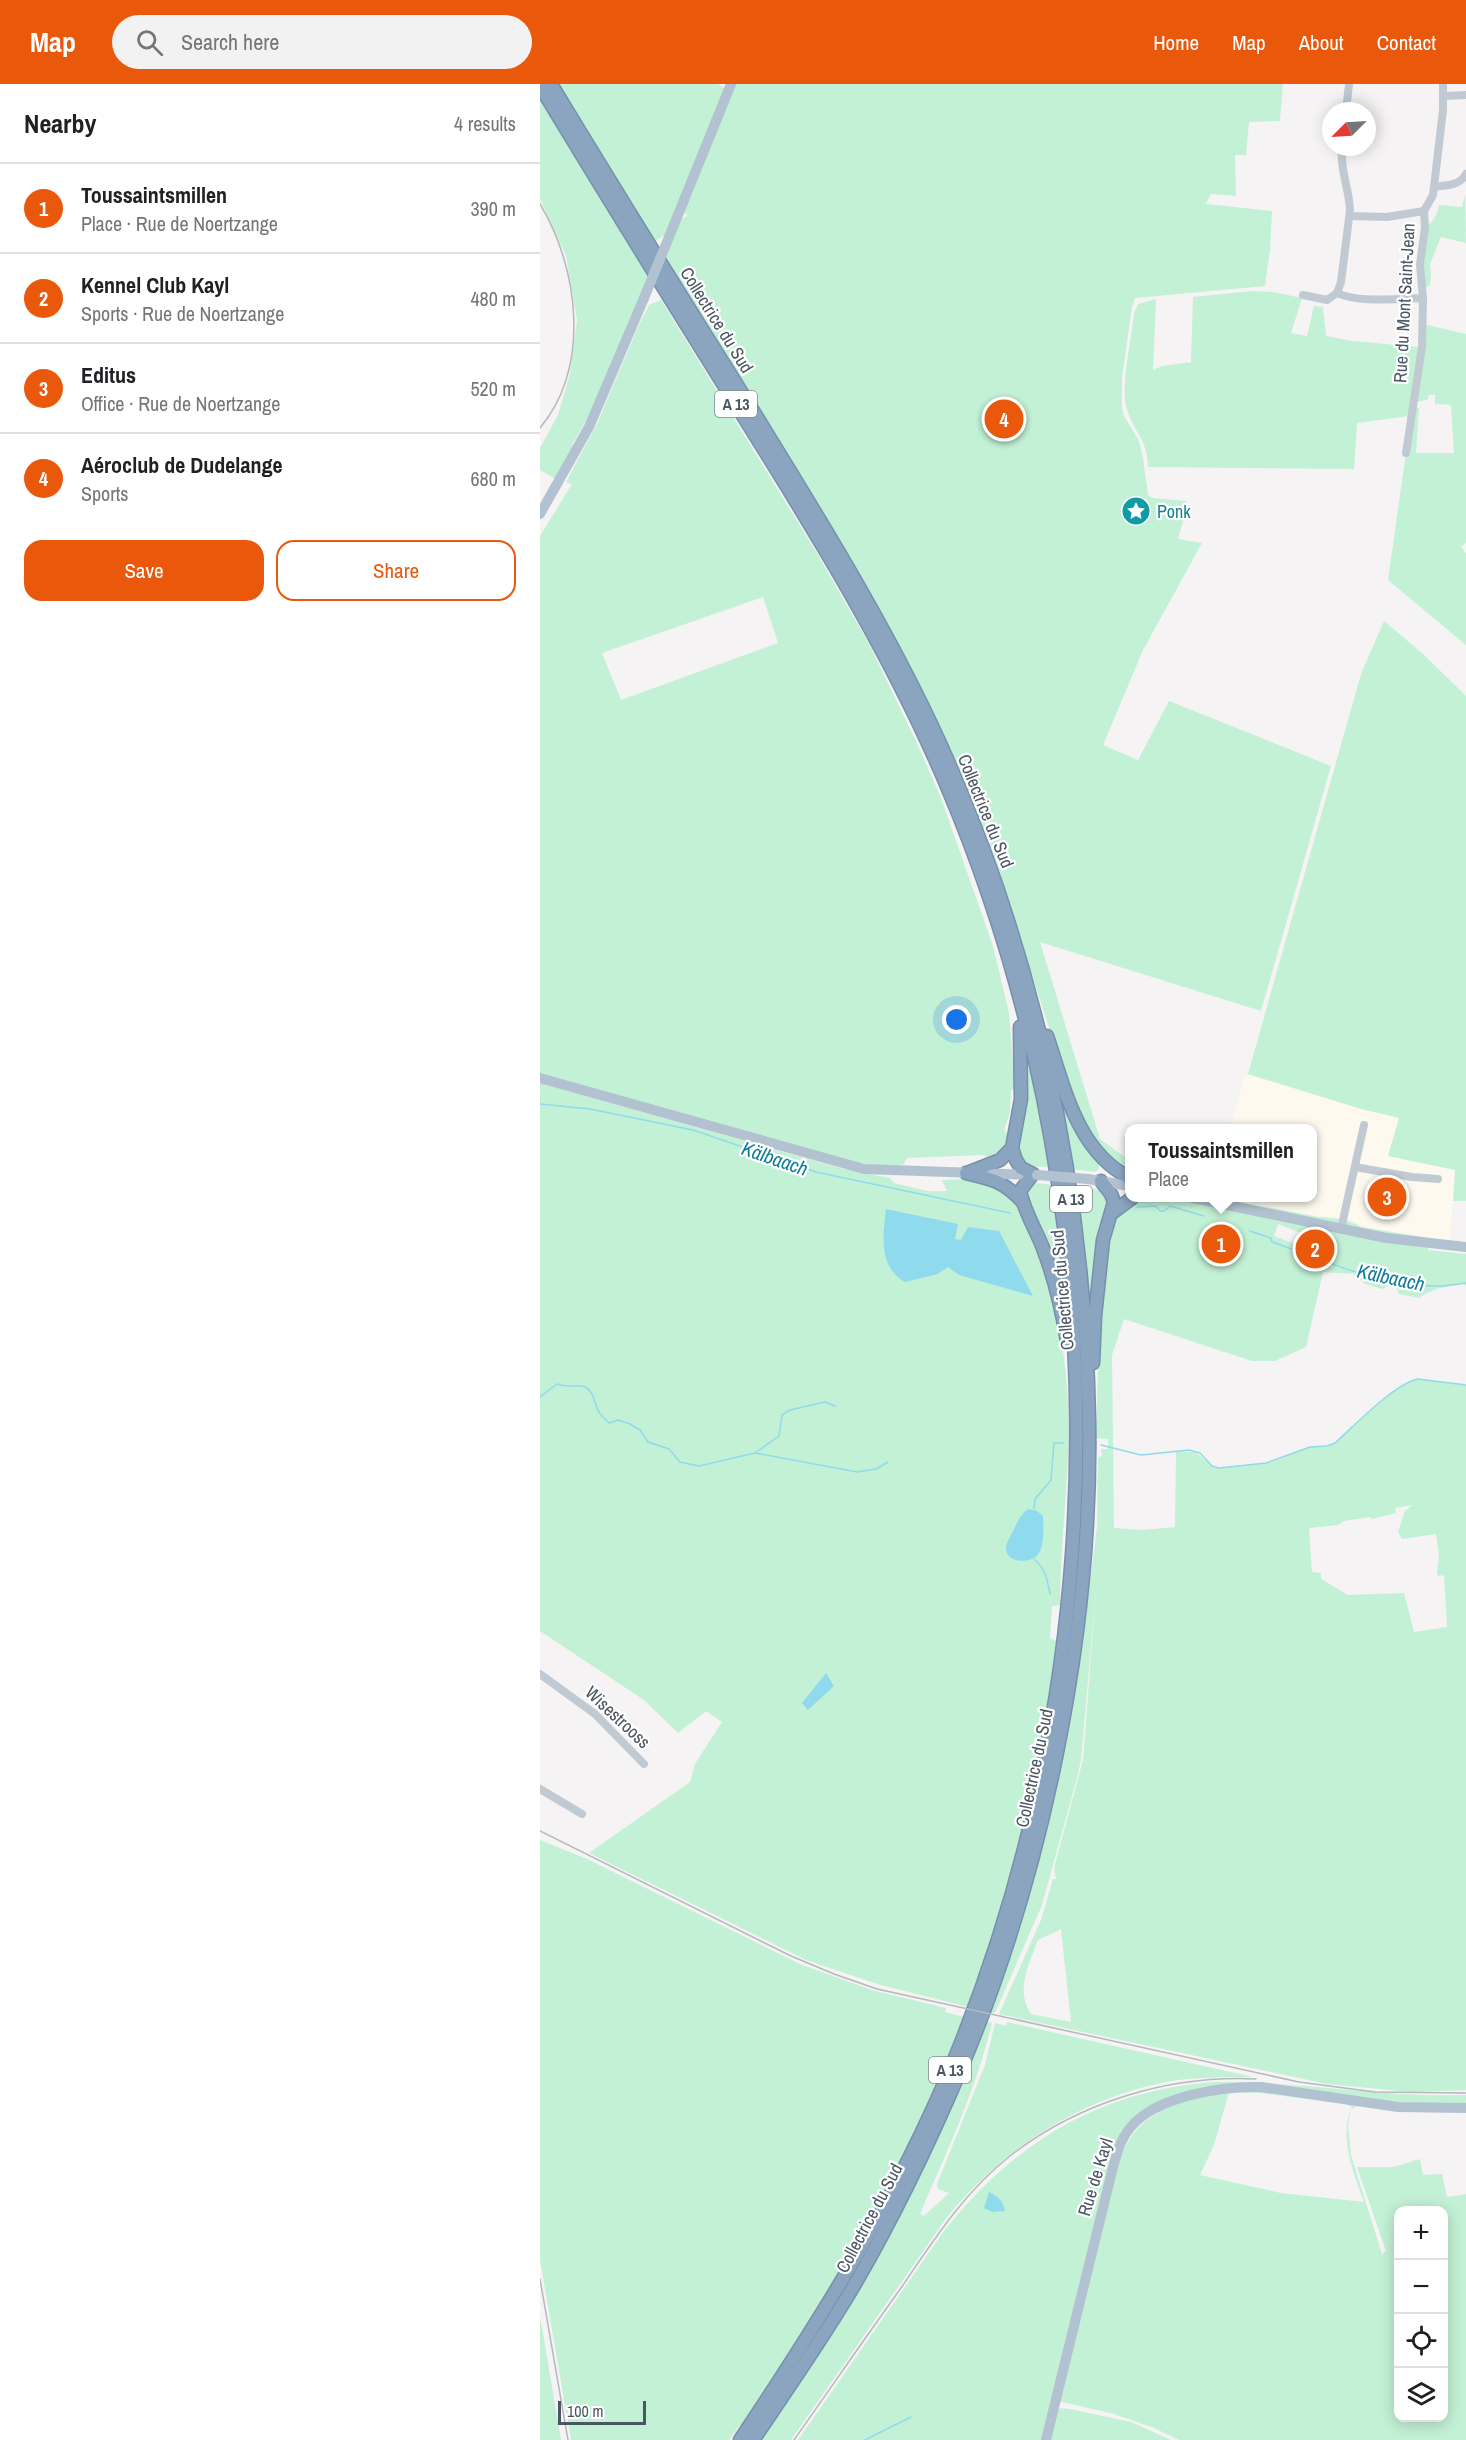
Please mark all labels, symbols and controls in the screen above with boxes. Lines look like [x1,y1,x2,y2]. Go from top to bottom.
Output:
search box [112,15,532,69]
text: Map [30,23,76,61]
icon: search [133,26,166,59]
text: Search here [181,27,279,57]
text: Home [1153,28,1199,57]
text: Map [1232,28,1266,57]
text: About [1299,28,1344,57]
text: Contact [1377,28,1436,57]
north arrow [1322,102,1376,156]
text: Nearby [24,106,96,141]
text: 4 results [454,110,516,137]
text: Toussaintsmillen [81,180,227,210]
text: 1 [39,195,48,222]
text: 390 m [470,195,516,222]
text: Place · Rue de Noertzange [81,210,278,237]
street label: Rue du Mont Saint-Jean [1387,222,1421,384]
street label: Collectrice du Sud [674,262,760,378]
text: Kennel Club Kayl [81,270,229,300]
text: 2 [39,285,48,312]
text: 480 m [470,285,516,312]
text: Sports · Rue de Noertzange [81,300,284,327]
text: Editus [81,360,136,390]
text: 3 [39,375,48,402]
text: 520 m [470,375,516,402]
text: Office · Rue de Noertzange [81,390,280,417]
road number: A 13 [715,391,757,417]
pin: 4 [984,396,1024,442]
text: Aéroclub de Dudelange [81,450,283,480]
text: 4 [39,465,48,492]
text: 680 m [470,465,516,492]
text: Sports [81,480,128,507]
place icon: Ponk [1120,495,1152,527]
place label: Ponk [1157,499,1191,524]
button: Save [24,540,264,601]
button: Share [276,540,516,601]
street label: Collectrice du Sud [952,750,1020,872]
your location [942,1005,971,1034]
popup [1125,1124,1317,1202]
water label: Kälbaach [738,1134,812,1182]
text: Toussaintsmillen [1148,1135,1294,1165]
text: Place [1148,1165,1189,1192]
pin: 3 [1368,1174,1406,1220]
road number: A 13 [1050,1186,1092,1212]
pin: 1 [1202,1222,1240,1266]
pin: 2 [1296,1226,1334,1272]
street label: Collectrice du Sud [1044,1229,1080,1351]
water label: Kälbaach [1355,1257,1427,1297]
street label: Wisestrooss [580,1680,656,1754]
street label: Collectrice du Sud [1009,1706,1059,1830]
road number: A 13 [929,2057,971,2083]
street label: Rue de Kayl [1071,2135,1119,2219]
street label: Collectrice du Sud [830,2159,908,2277]
map controls [1394,2206,1448,2422]
button: + [1394,2206,1448,2260]
button: − [1394,2260,1448,2314]
button: locate [1394,2314,1448,2368]
button: layers [1394,2368,1448,2422]
scale bar [558,2398,646,2426]
text: 100 m [567,2400,603,2422]

